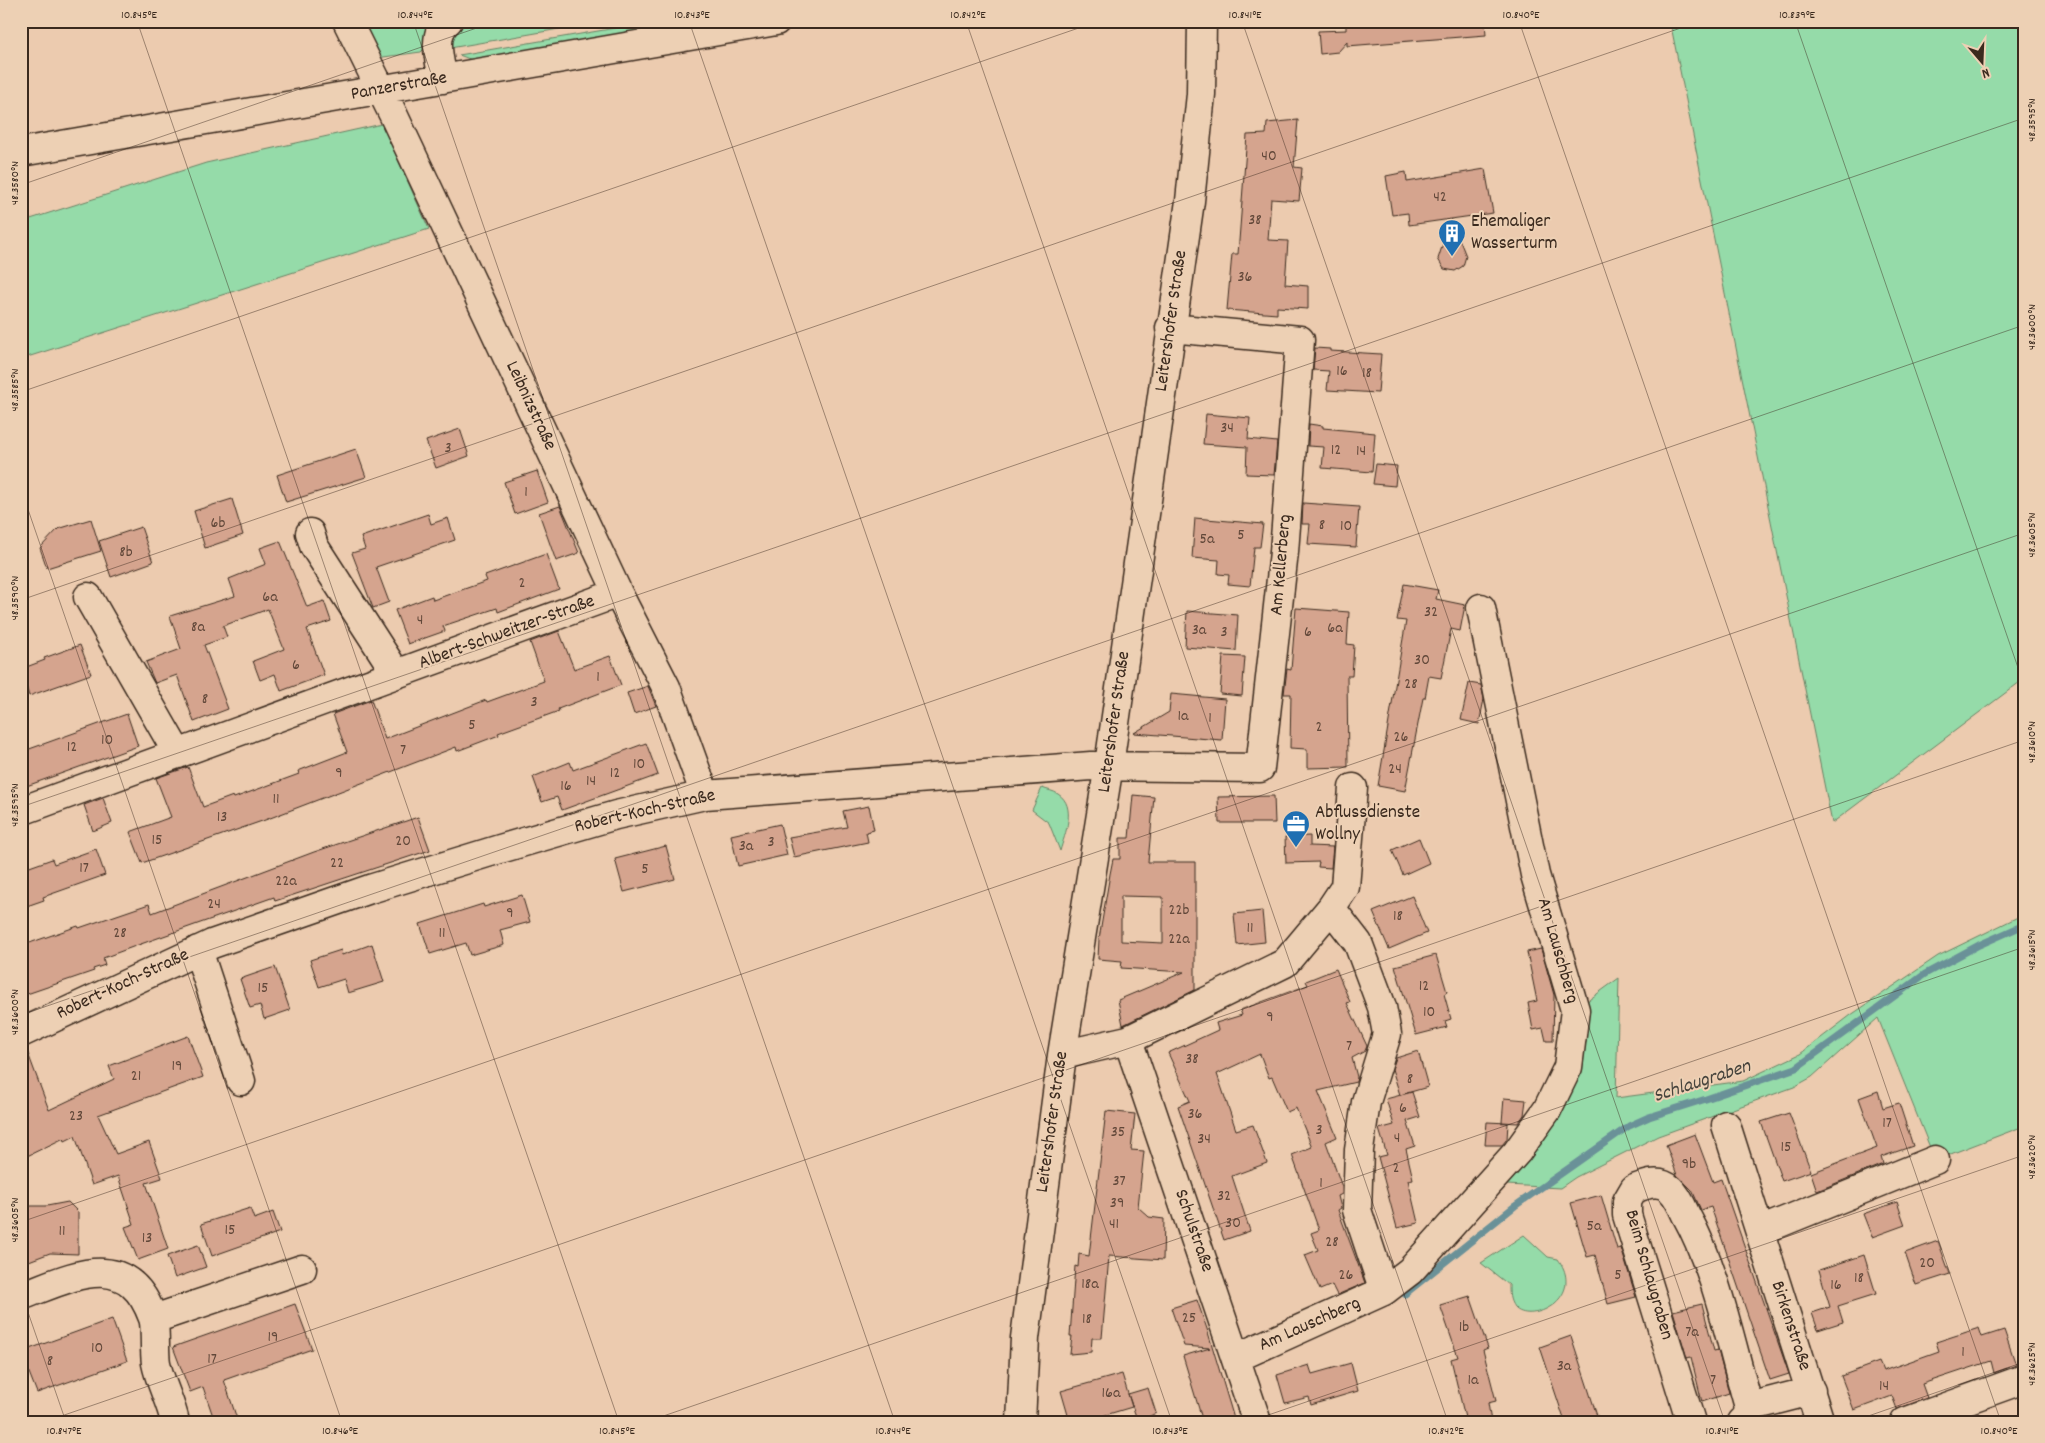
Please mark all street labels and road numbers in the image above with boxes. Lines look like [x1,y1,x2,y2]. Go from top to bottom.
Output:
street label: Panzerstraße [349,65,449,109]
street label: Leitershofer Straße [1149,249,1195,393]
street label: Leibnizstraße [498,357,562,455]
street label: Am Kellerberg [1264,513,1300,617]
street label: Albert-Schweitzer-Straße [415,589,599,677]
street label: Leitershofer Straße [1092,650,1138,794]
street label: Robert-Koch-Straße [572,783,718,841]
street label: Am Lauschberg [1529,895,1585,1007]
street label: Robert-Koch-Straße [52,942,194,1028]
street label: Leitershofer Straße [1030,1050,1076,1194]
street label: Schulstraße [1166,1186,1220,1276]
street label: Beim Schlaugraben [1617,1207,1679,1343]
street label: Birkenstraße [1763,1278,1817,1374]
street label: Am Lauschberg [1255,1291,1365,1359]

